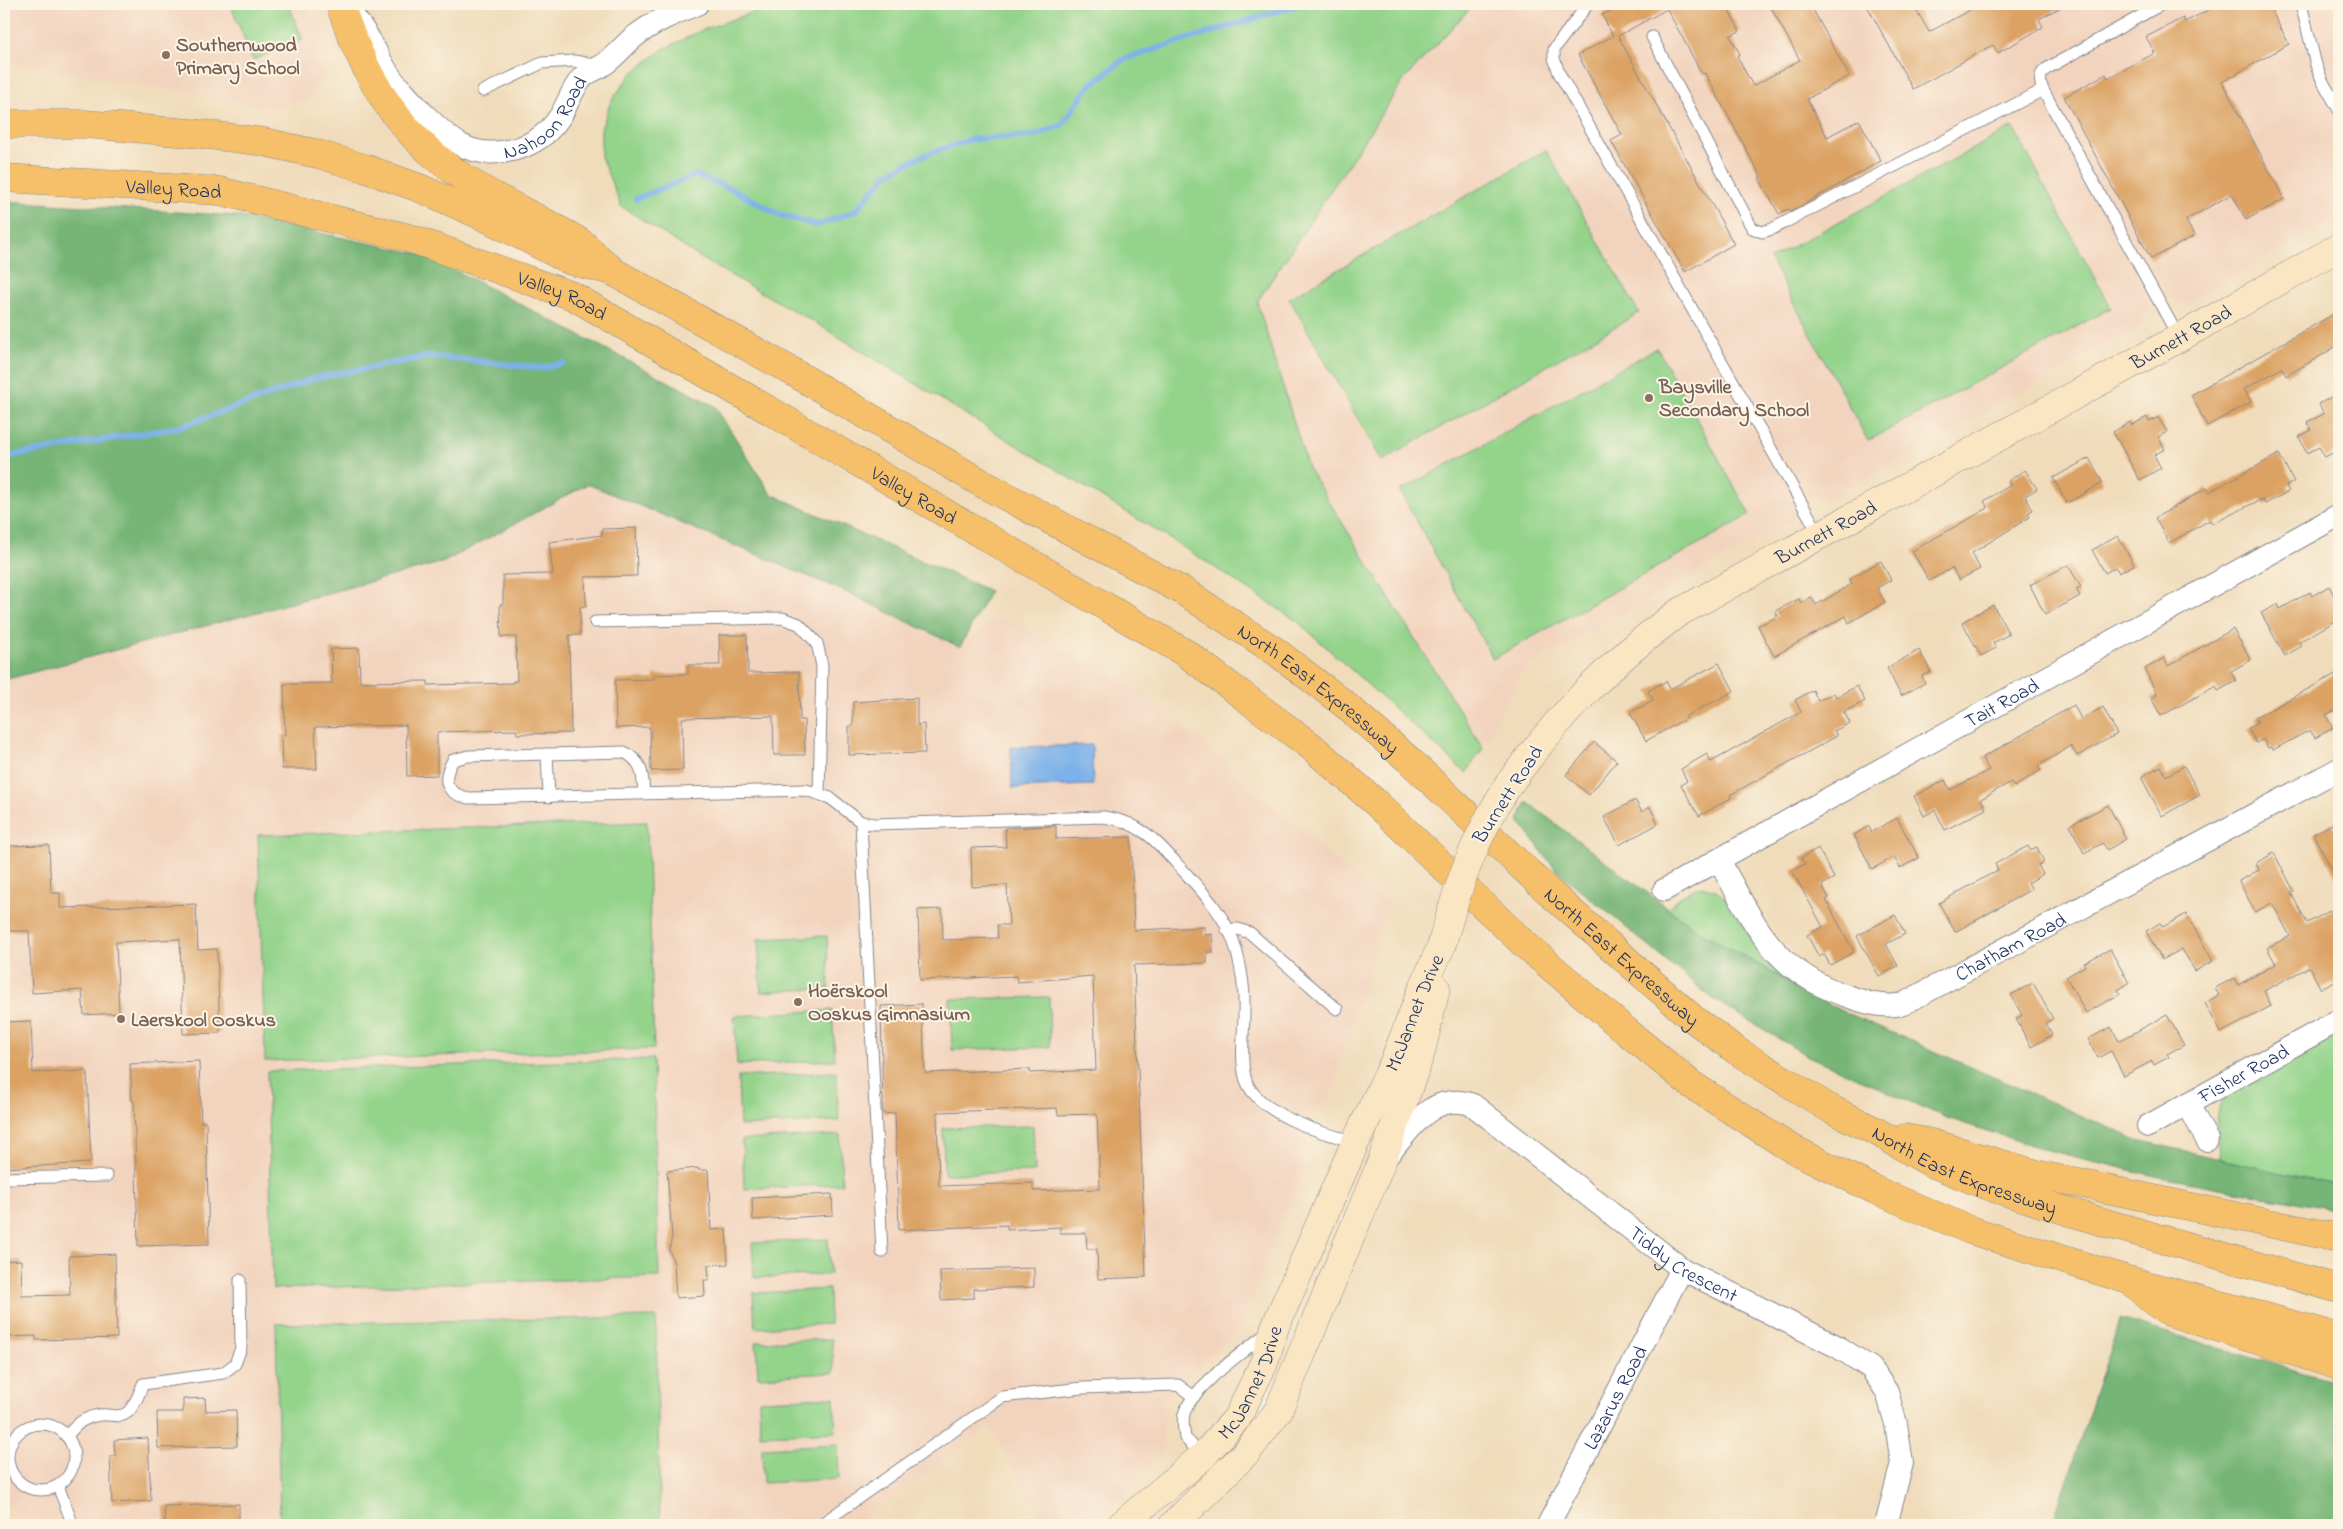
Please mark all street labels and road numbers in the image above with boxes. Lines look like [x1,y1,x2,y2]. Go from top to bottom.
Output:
street label: Nahoon Road [501,71,596,168]
street label: Valley Road [124,173,222,208]
street label: Valley Road [512,265,612,330]
street label: Burnett Road [2125,299,2238,379]
street label: Valley Road [863,460,961,534]
street label: Burnett Road [1770,494,1883,574]
street label: North East Expressway [1231,618,1405,763]
street label: Tait Road [1960,672,2045,737]
street label: Burnett Road [1466,741,1552,851]
street label: North East Expressway [1536,882,1704,1035]
street label: Chatham Road [1951,907,2072,990]
street label: McJannet Drive [1379,950,1453,1077]
street label: Fisher Road [2193,1038,2295,1113]
street label: North East Expressway [1866,1120,2060,1224]
street label: Tiddy Crescent [1622,1220,1742,1312]
street label: McJannet Drive [1212,1323,1292,1447]
street label: Lazarus Road [1578,1341,1656,1456]

